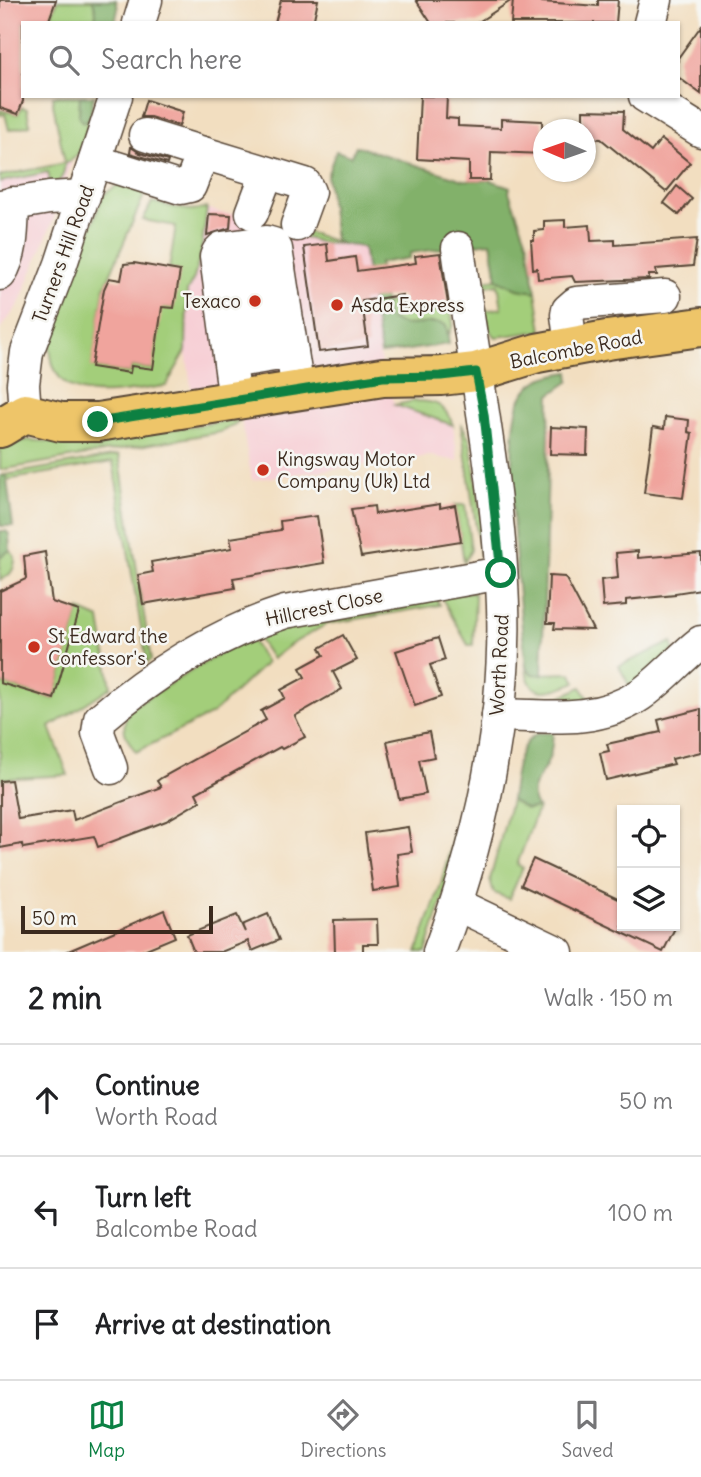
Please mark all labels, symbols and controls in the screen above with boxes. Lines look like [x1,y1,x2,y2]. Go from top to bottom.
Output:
search box [21,21,680,98]
icon: search [45,41,83,79]
text: Search here [101,43,242,76]
north arrow [533,119,596,182]
street label: Turners Hill Road [27,182,99,326]
place label: Texaco [182,289,241,313]
marker: Texaco [247,293,263,309]
place label: Asda Express [351,293,464,317]
marker: Asda Express [329,297,345,313]
street label: Balcombe Road [508,324,644,374]
route end [82,406,113,437]
place label: Kingsway Motor Company (Uk) Ltd [277,447,430,493]
marker: Kingsway Motor Company (Uk) Ltd [255,462,271,478]
route start [485,557,516,588]
street label: Hillcrest Close [263,583,385,631]
street label: Worth Road [484,614,514,716]
place label: St Edward the Confessor's [48,624,168,670]
marker: St Edward the Confessor's [26,639,42,655]
map controls [617,805,680,931]
button: locate [617,805,680,868]
button: layers [617,868,680,931]
scale bar [21,903,214,935]
text: 50 m [32,906,77,930]
text: 2 min [28,979,102,1017]
text: Walk · 150 m [544,983,673,1012]
text: Continue [95,1069,200,1102]
icon: ahead [28,1081,66,1119]
text: 50 m [619,1086,673,1115]
text: Worth Road [95,1102,218,1131]
text: Turn left [95,1181,191,1214]
icon: left [28,1193,66,1231]
text: 100 m [608,1198,673,1227]
text: Balcombe Road [95,1214,257,1243]
icon: arrive [28,1305,66,1343]
text: Arrive at destination [95,1308,331,1341]
tab: Map [88,1396,126,1462]
tab: Directions [301,1396,386,1462]
tab: Saved [561,1396,613,1462]

